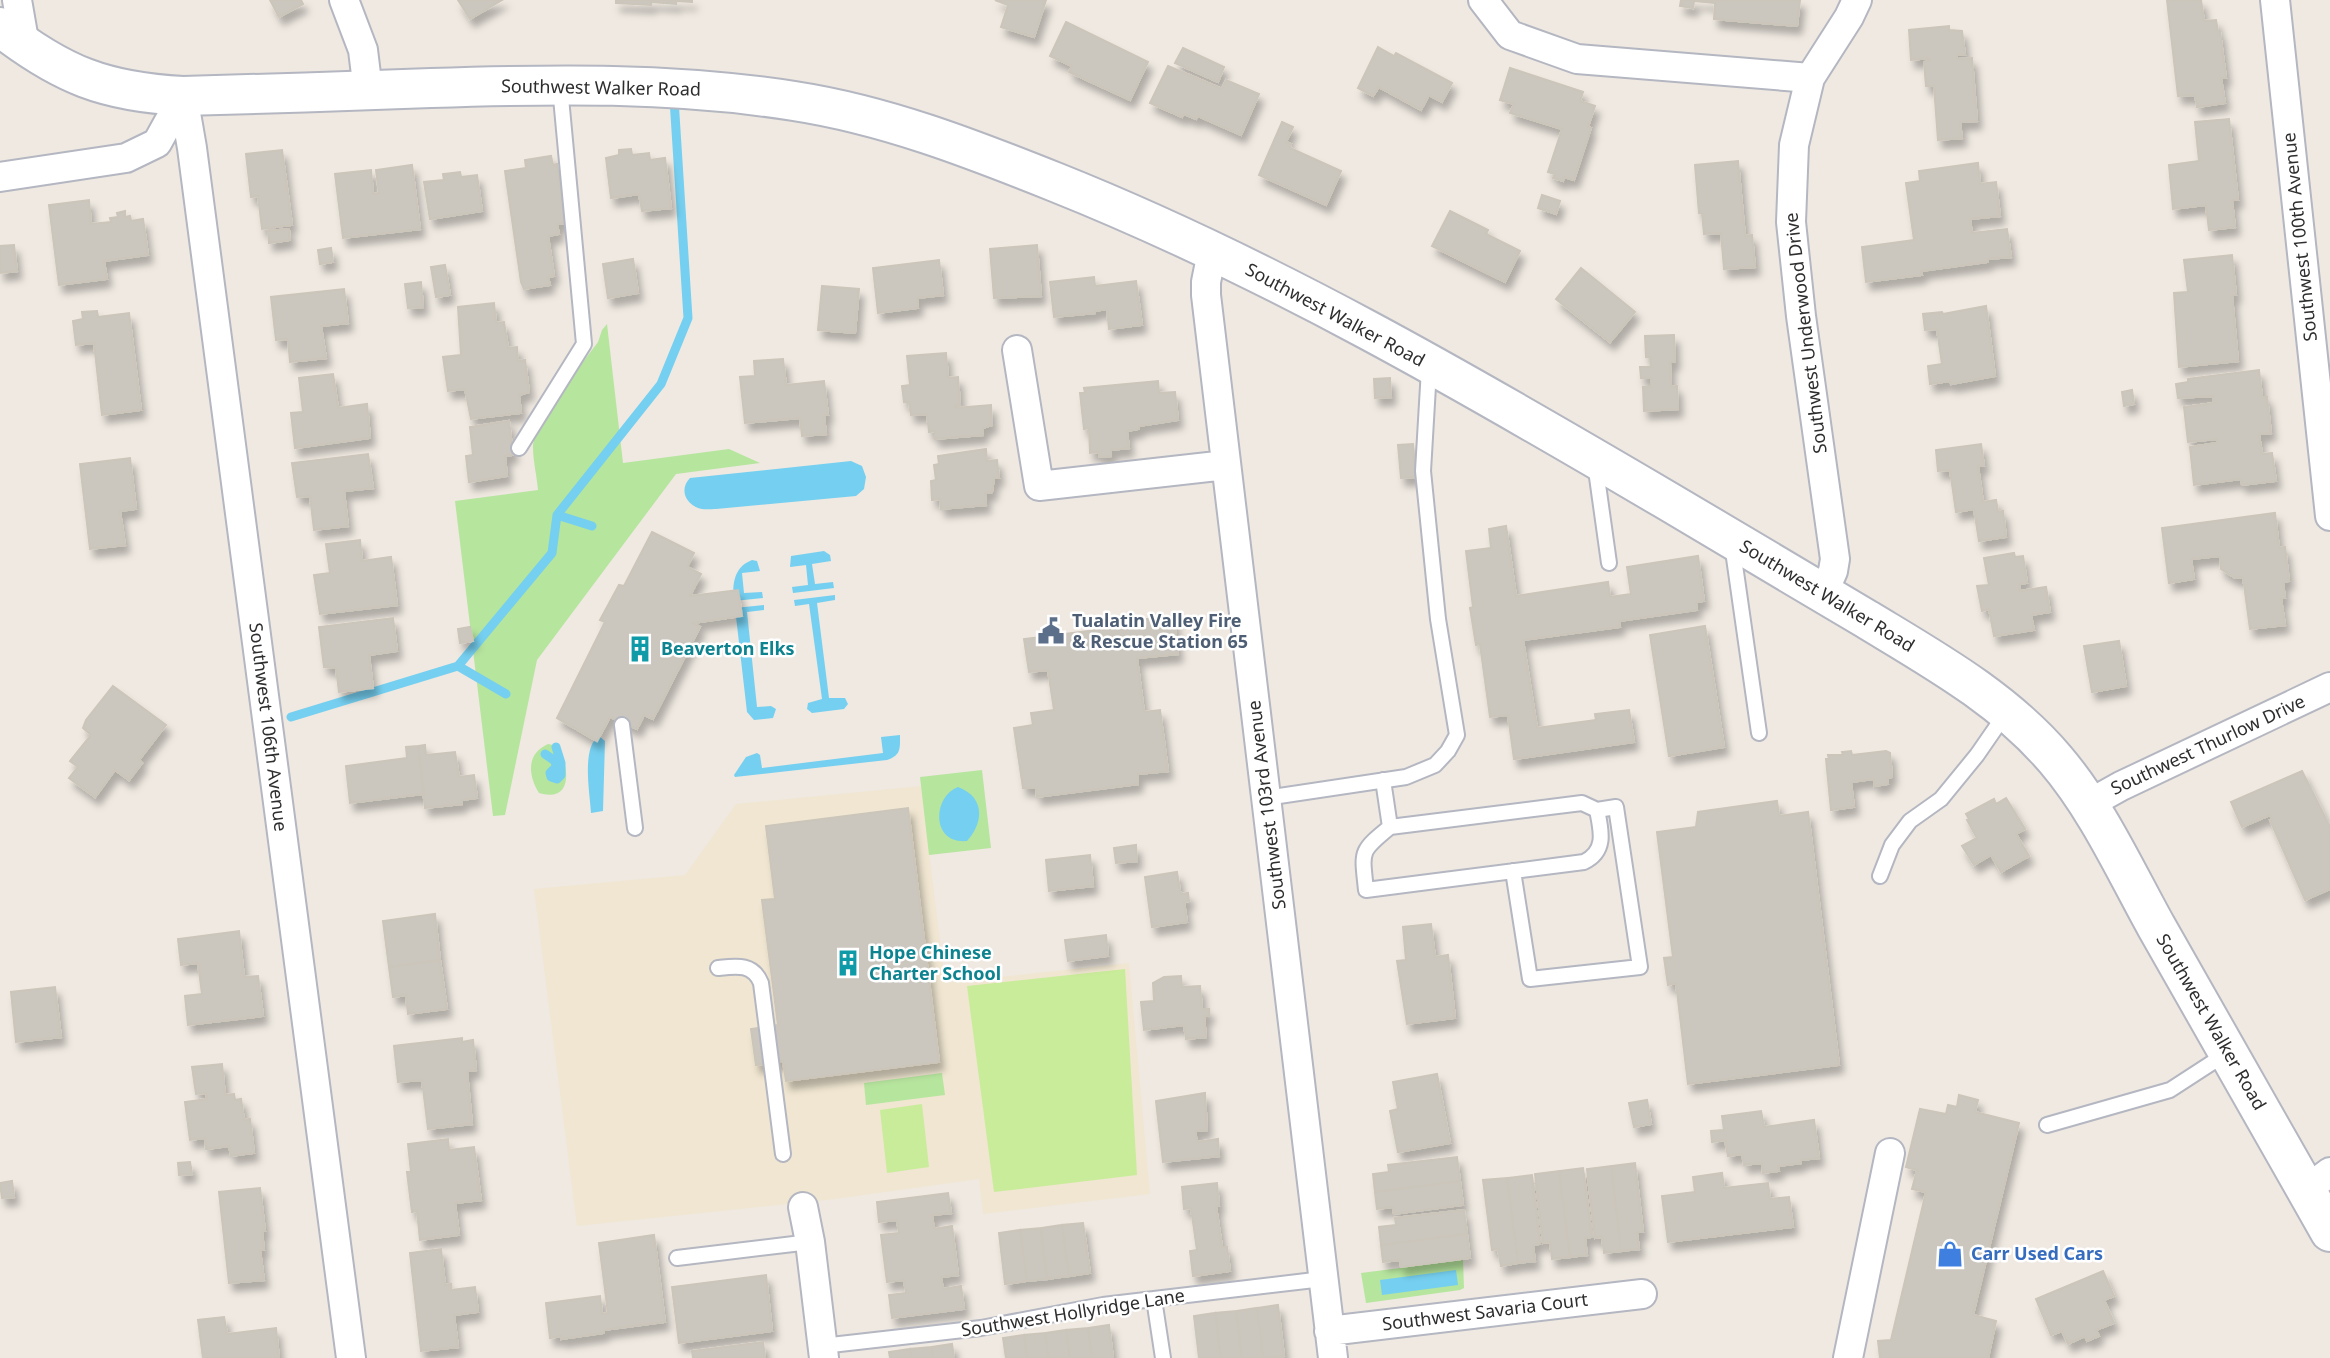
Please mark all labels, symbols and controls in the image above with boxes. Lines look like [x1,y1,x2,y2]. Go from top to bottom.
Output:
street label: Southwest Walker Road [501,73,701,101]
street label: Southwest 100th Avenue [2276,131,2322,343]
street label: Southwest Underwood Drive [1778,211,1832,455]
street label: Southwest Walker Road [1242,257,1429,372]
street label: Southwest Walker Road [1736,533,1919,657]
place label: Tualatin Valley Fire & Rescue Station 65 [1072,608,1248,653]
public building icon: Tualatin Valley Fire & Rescue Station 65 [1036,616,1066,646]
street label: Southwest 106th Avenue [244,621,294,833]
building icon: Beaverton Elks [625,634,655,664]
place label: Beaverton Elks [661,636,795,660]
street label: Southwest Thurlow Drive [2107,688,2309,800]
street label: Southwest 103rd Avenue [1241,699,1291,911]
street label: Southwest Walker Road [2152,929,2272,1114]
place label: Hope Chinese Charter School [869,940,1001,985]
building icon: Hope Chinese Charter School [833,948,863,978]
shop icon: Carr Used Cars [1935,1239,1965,1269]
place label: Carr Used Cars [1971,1241,2103,1265]
street label: Southwest Hollyridge Lane [959,1282,1186,1342]
street label: Southwest Savaria Court [1381,1286,1590,1336]

